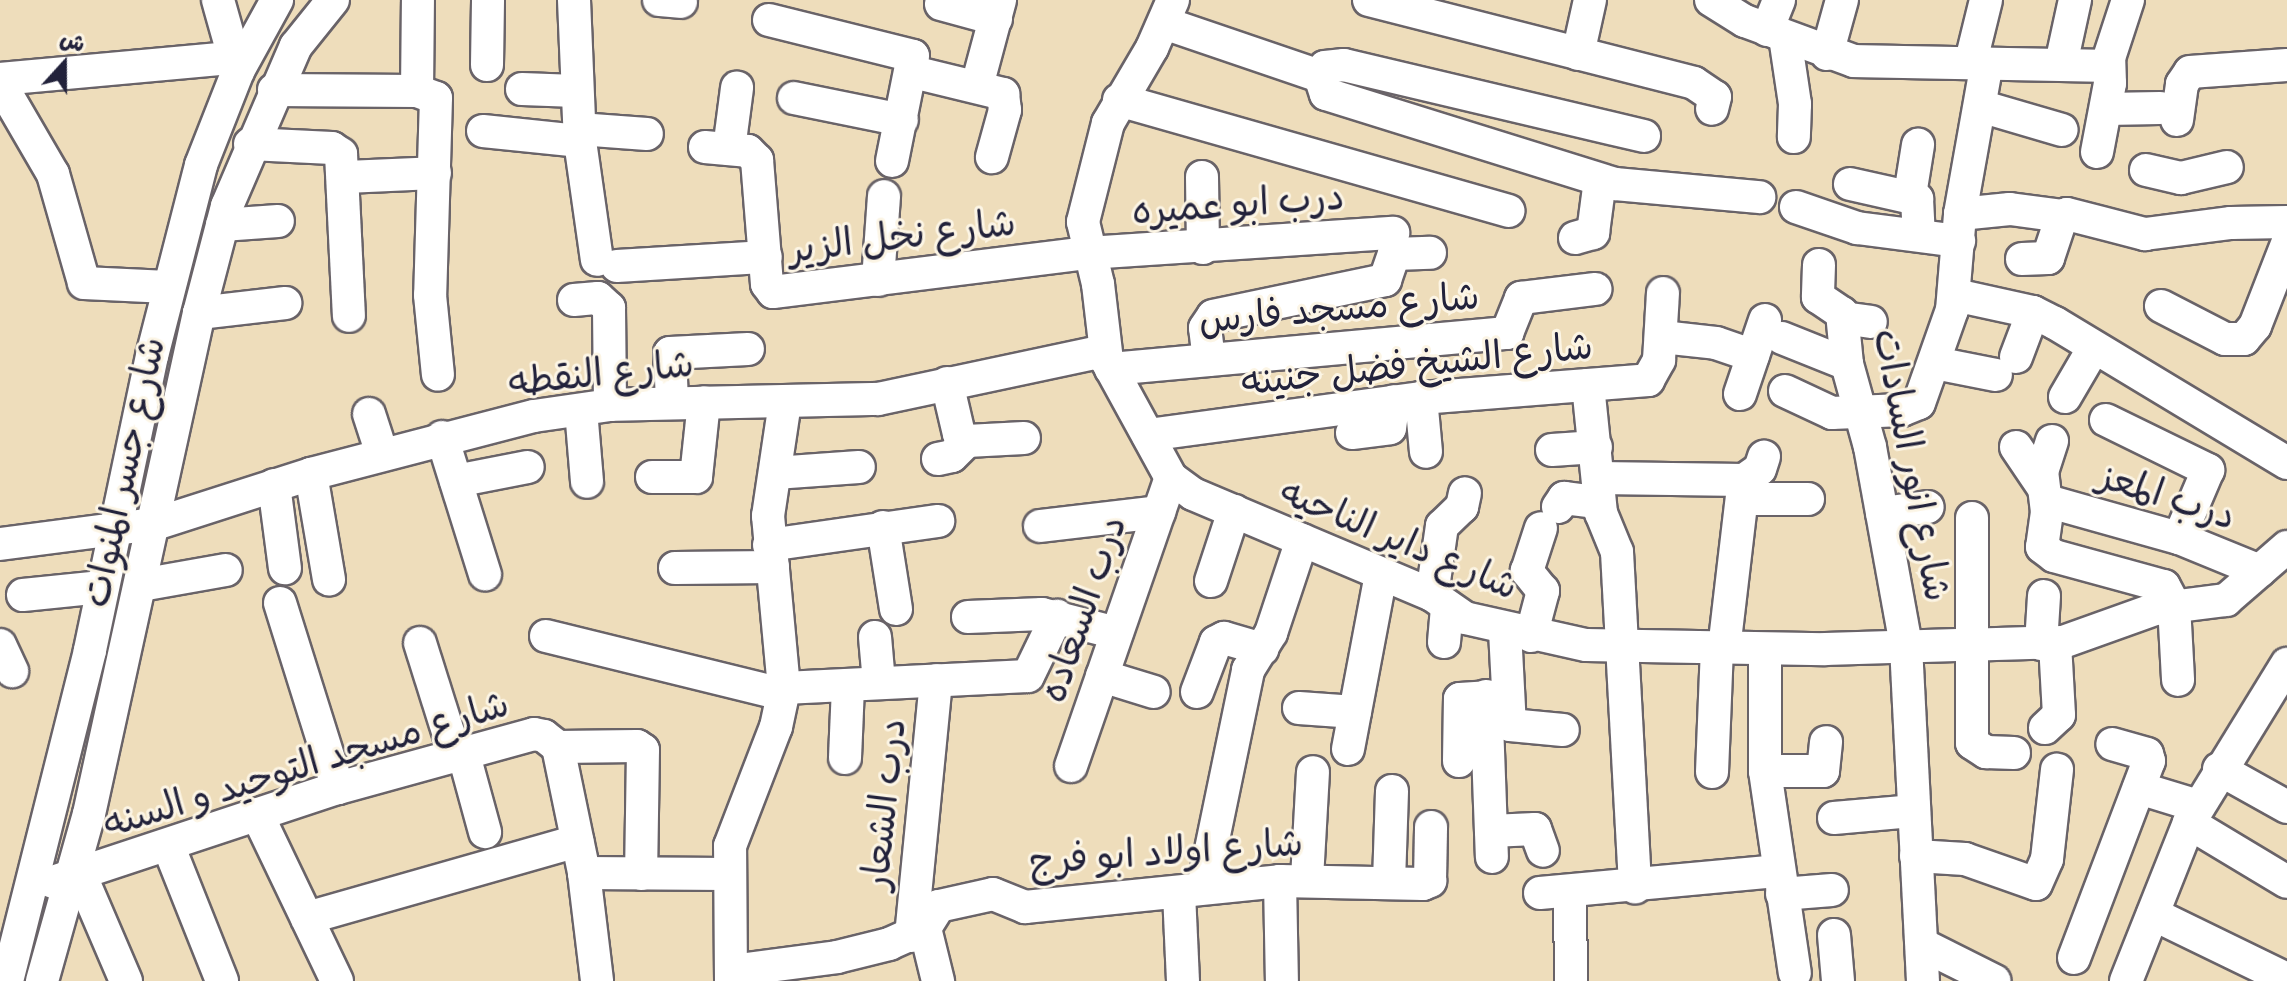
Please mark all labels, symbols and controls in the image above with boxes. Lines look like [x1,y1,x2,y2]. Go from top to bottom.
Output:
north arrow [24,24,104,104]
text: ش [56,24,89,59]
street label: درب ابو عميره [1130,174,1346,234]
street label: شارع نخل الزير [786,199,1018,273]
street label: شارع مسجد فارس [1197,273,1481,343]
street label: شارع الشيخ فضل جنينه [1239,323,1595,405]
street label: شارع انور السادات [1863,325,1961,605]
street label: شارع جسر المنوات [73,333,175,611]
street label: شارع النقطه [506,341,696,405]
street label: درب المعز [2093,452,2241,540]
street label: شارع داير الناحيه [1273,468,1525,610]
street label: درب السعاده [1030,510,1136,708]
street label: شارع مسجد التوحيد و السنه [98,681,514,847]
street label: درب الشعار [852,716,916,892]
street label: شارع اولاد ابو فرج [1028,820,1304,884]

